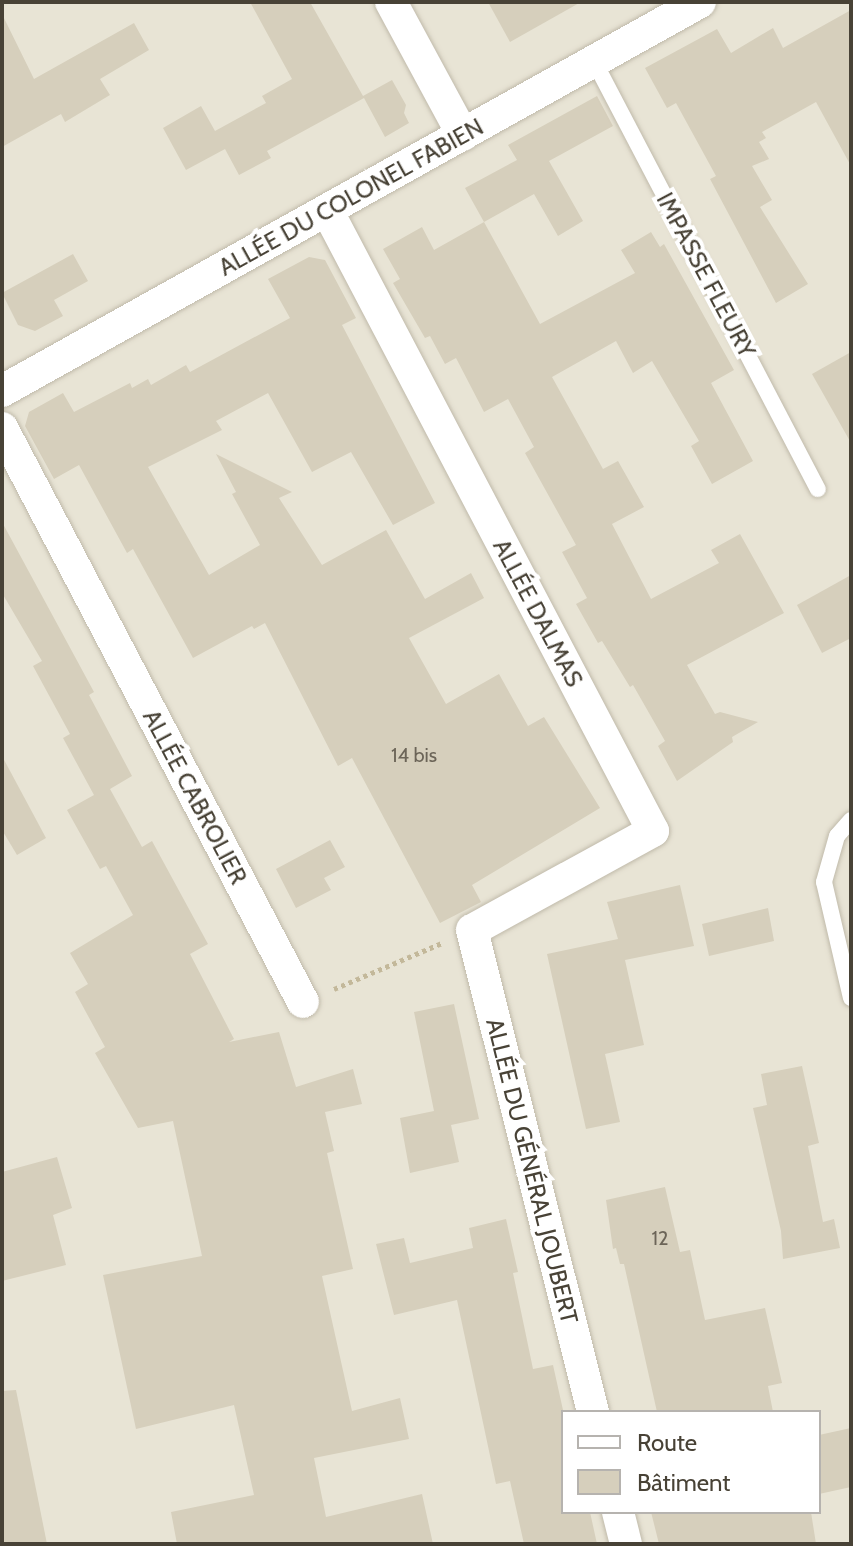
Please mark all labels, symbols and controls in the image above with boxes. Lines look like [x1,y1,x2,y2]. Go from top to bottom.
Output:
street label: ALLÉE DU COLONEL FABIEN [214,112,488,282]
street label: IMPASSE FLEURY [650,188,762,362]
street label: ALLÉE DALMAS [487,534,589,692]
street label: ALLÉE CABROLIER [137,705,253,889]
house number: 14 bis [391,743,437,767]
street label: ALLÉE DU GÉNÉRAL JOUBERT [480,1015,584,1327]
house number: 12 [652,1226,668,1250]
legend [561,1410,821,1514]
text: Route [637,1428,697,1457]
text: Bâtiment [637,1468,730,1497]

